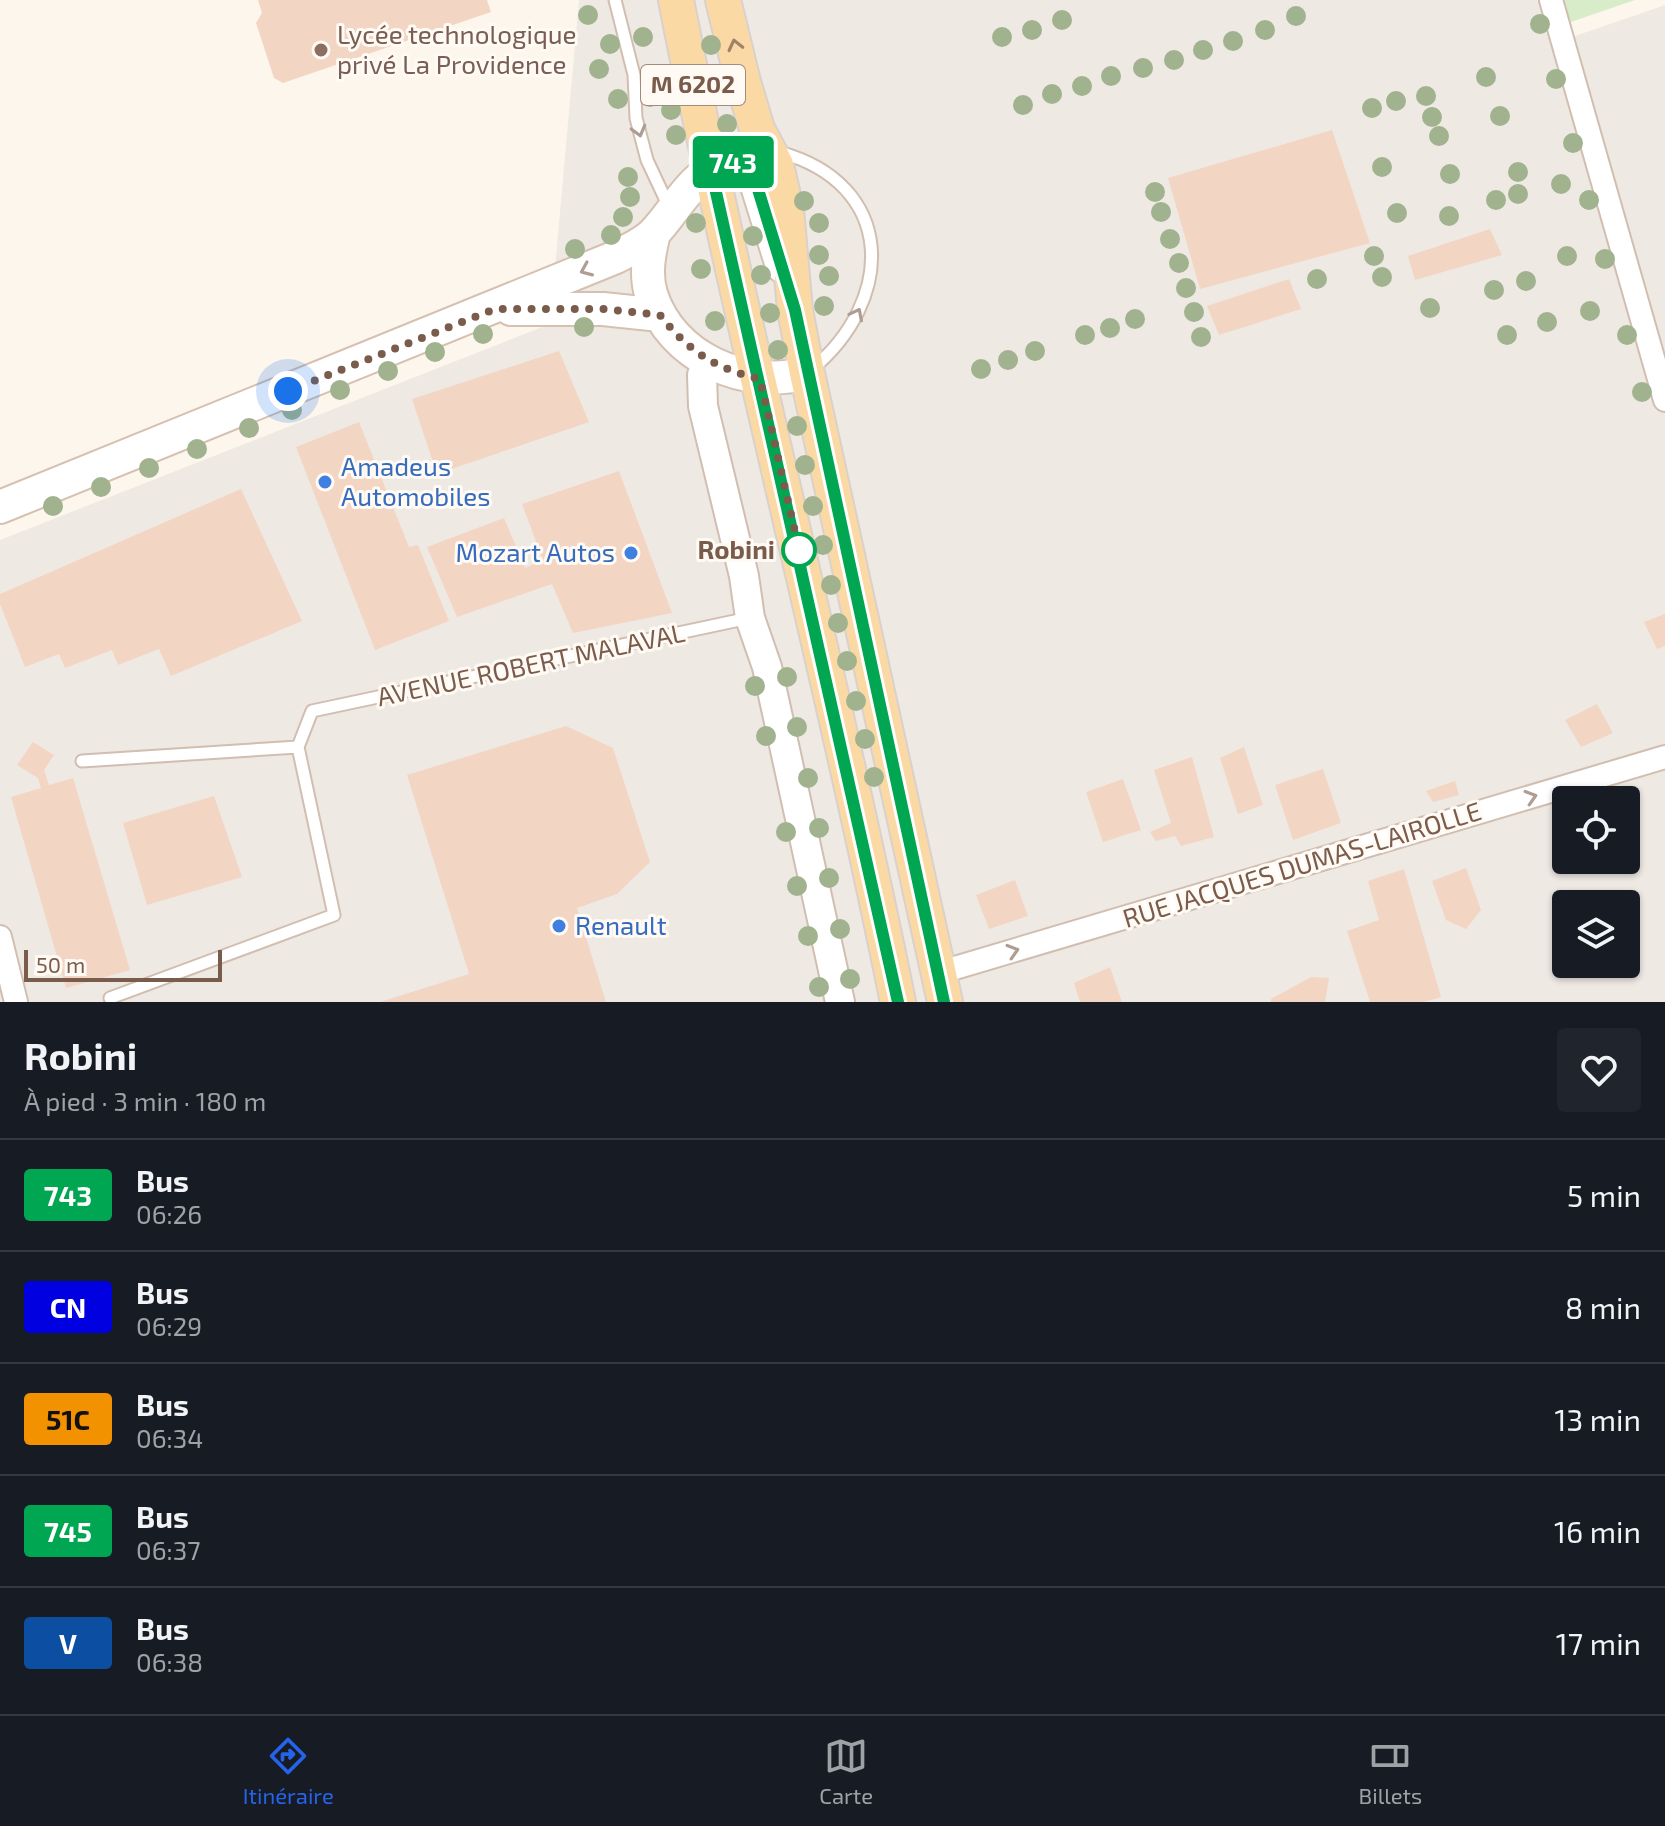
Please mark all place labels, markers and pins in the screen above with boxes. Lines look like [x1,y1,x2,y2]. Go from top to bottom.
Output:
place label: Lycée technologique privé La Providence [337,18,577,79]
marker: Lycée technologique privé La Providence [312,41,330,59]
place label: Amadeus Automobiles [341,450,490,511]
marker: Amadeus Automobiles [316,473,334,491]
place label: Robini [698,533,775,564]
marker: Robini [782,533,816,567]
place label: Mozart Autos [456,536,615,567]
marker: Mozart Autos [622,544,640,562]
place label: Renault [575,909,667,940]
marker: Renault [550,917,568,935]

